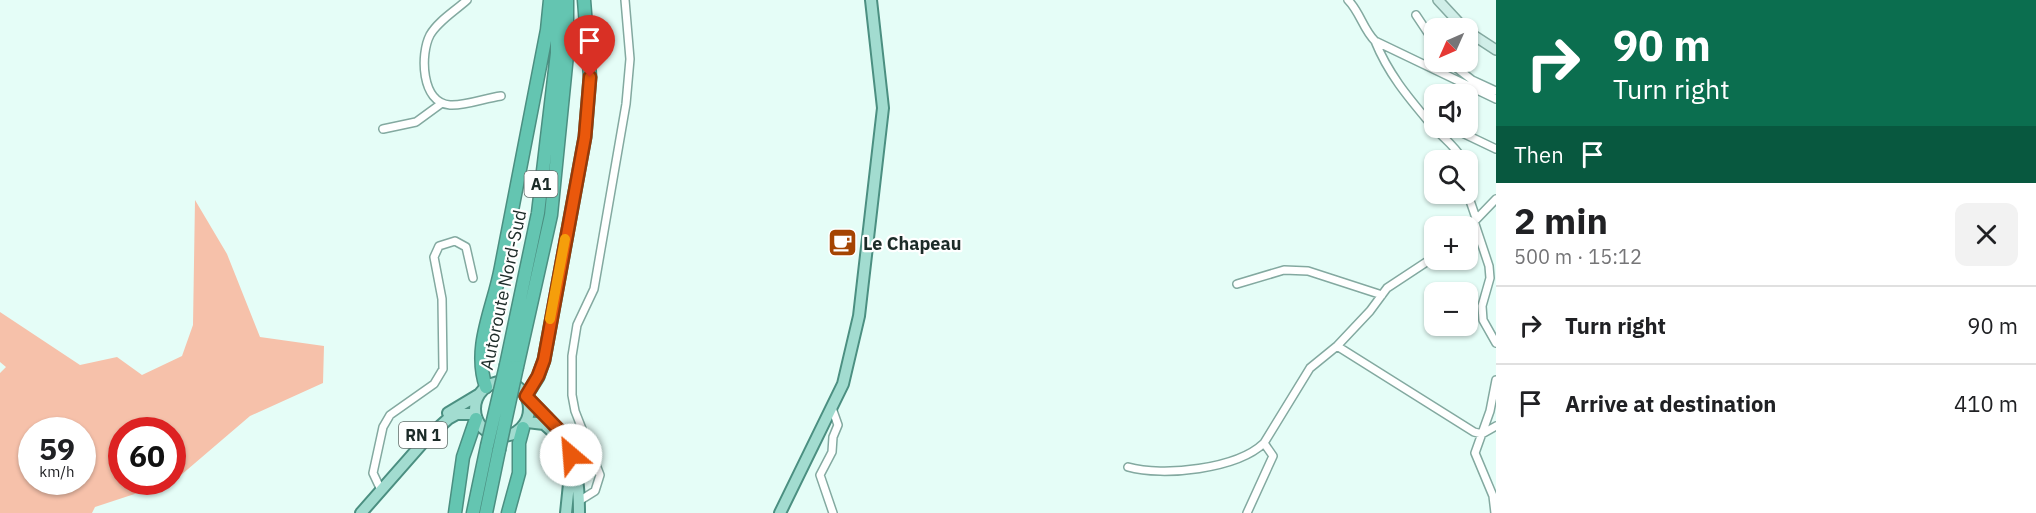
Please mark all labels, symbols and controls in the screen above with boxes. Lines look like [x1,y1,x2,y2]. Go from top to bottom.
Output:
pin [564,15,615,77]
north arrow [1424,18,1478,72]
map controls [1424,18,1478,336]
text: 90 m [1613,18,1711,73]
icon: arrive [573,24,606,57]
icon: right [1514,24,1592,102]
text: Turn right [1613,71,1730,106]
button: sound [1424,84,1478,138]
icon: arrive [1576,138,1609,171]
text: Then [1514,140,1564,169]
button: search [1424,150,1478,204]
road number: A1 [524,171,558,197]
text: 2 min [1514,197,1608,244]
button: close [1955,203,2018,266]
street label: Autoroute Nord-Sud [475,208,531,372]
button: + [1424,216,1478,270]
cafe icon: Le Chapeau [826,227,858,259]
place label: Le Chapeau [863,232,961,255]
text: 500 m · 15:12 [1514,243,1642,270]
button: − [1424,282,1478,336]
icon: right [1514,309,1547,342]
text: Turn right [1565,311,1666,340]
text: 90 m [1967,311,2018,340]
icon: arrive [1514,387,1547,420]
text: Arrive at destination [1565,389,1776,418]
text: 410 m [1954,389,2018,418]
speed limit sign: 60 [108,417,186,495]
road number: RN 1 [399,422,447,448]
position arrow [539,423,603,487]
text: 59 [39,429,75,468]
text: km/h [39,462,75,481]

